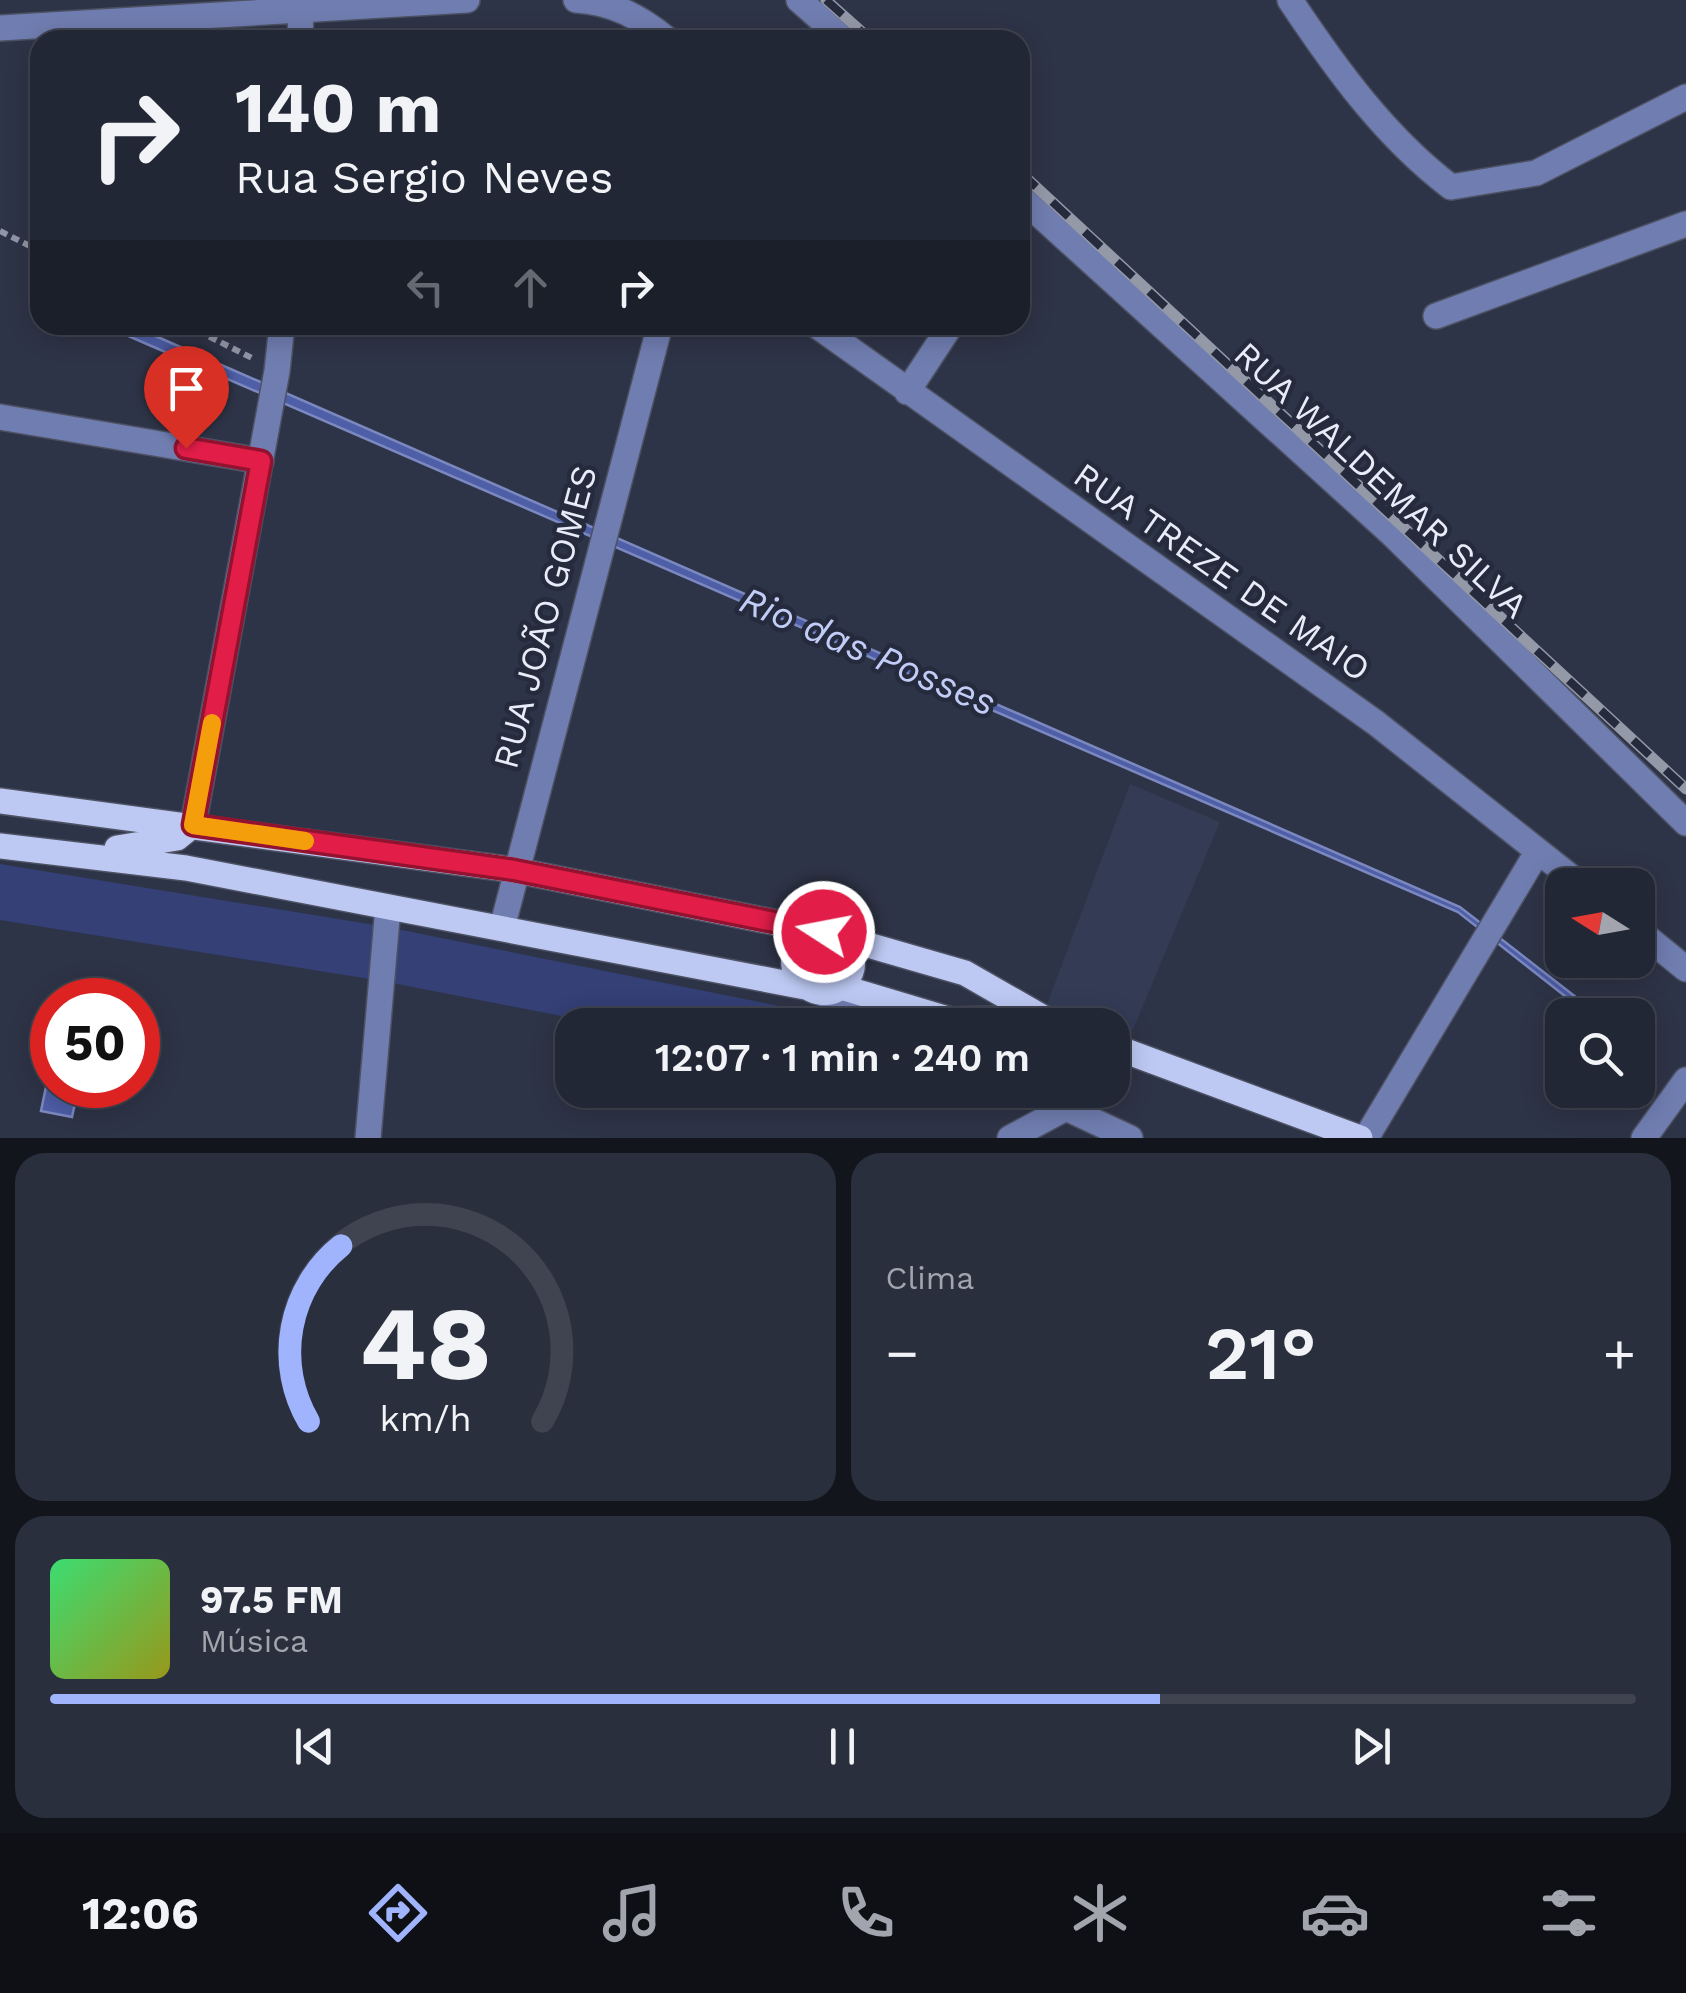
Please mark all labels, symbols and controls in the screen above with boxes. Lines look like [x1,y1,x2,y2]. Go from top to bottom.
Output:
text: 140 m [235,67,441,149]
icon: right [70,70,200,200]
text: Rua Sergio Neves [235,151,613,204]
icon: left [398,260,453,315]
icon: ahead [503,260,558,315]
icon: right [608,260,663,315]
street label: RUA WALDEMAR SILVA [1226,333,1536,627]
pin [144,346,229,449]
icon: arrive [159,361,214,416]
street label: RUA TREZE DE MAIO [1066,454,1378,690]
street label: RUA JOÃO GOMES [484,461,606,773]
water label: Rio das Posses [734,577,1002,725]
north arrow [1545,868,1655,978]
map controls [1545,868,1655,1108]
position arrow [772,880,876,984]
speed limit sign: 50 [30,978,160,1108]
button: search [1545,998,1655,1108]
text: 12:07 · 1 min · 240 m [655,1036,1030,1080]
text: Clima [886,1259,974,1297]
text: 48 [359,1282,491,1404]
text: 21° [1205,1309,1317,1397]
text: − [886,1321,919,1385]
text: + [1603,1321,1636,1385]
text: km/h [379,1398,471,1440]
text: 97.5 FM [200,1578,343,1622]
text: Música [200,1622,308,1660]
icon: previous [287,1719,342,1774]
icon: pause [815,1719,870,1774]
icon: next [1344,1719,1399,1774]
icon: directions [363,1878,433,1948]
icon: music [597,1878,667,1948]
icon: phone [831,1878,901,1948]
icon: climate [1065,1878,1135,1948]
icon: car [1300,1878,1370,1948]
icon: filters [1534,1878,1604,1948]
text: 12:06 [82,1887,199,1940]

